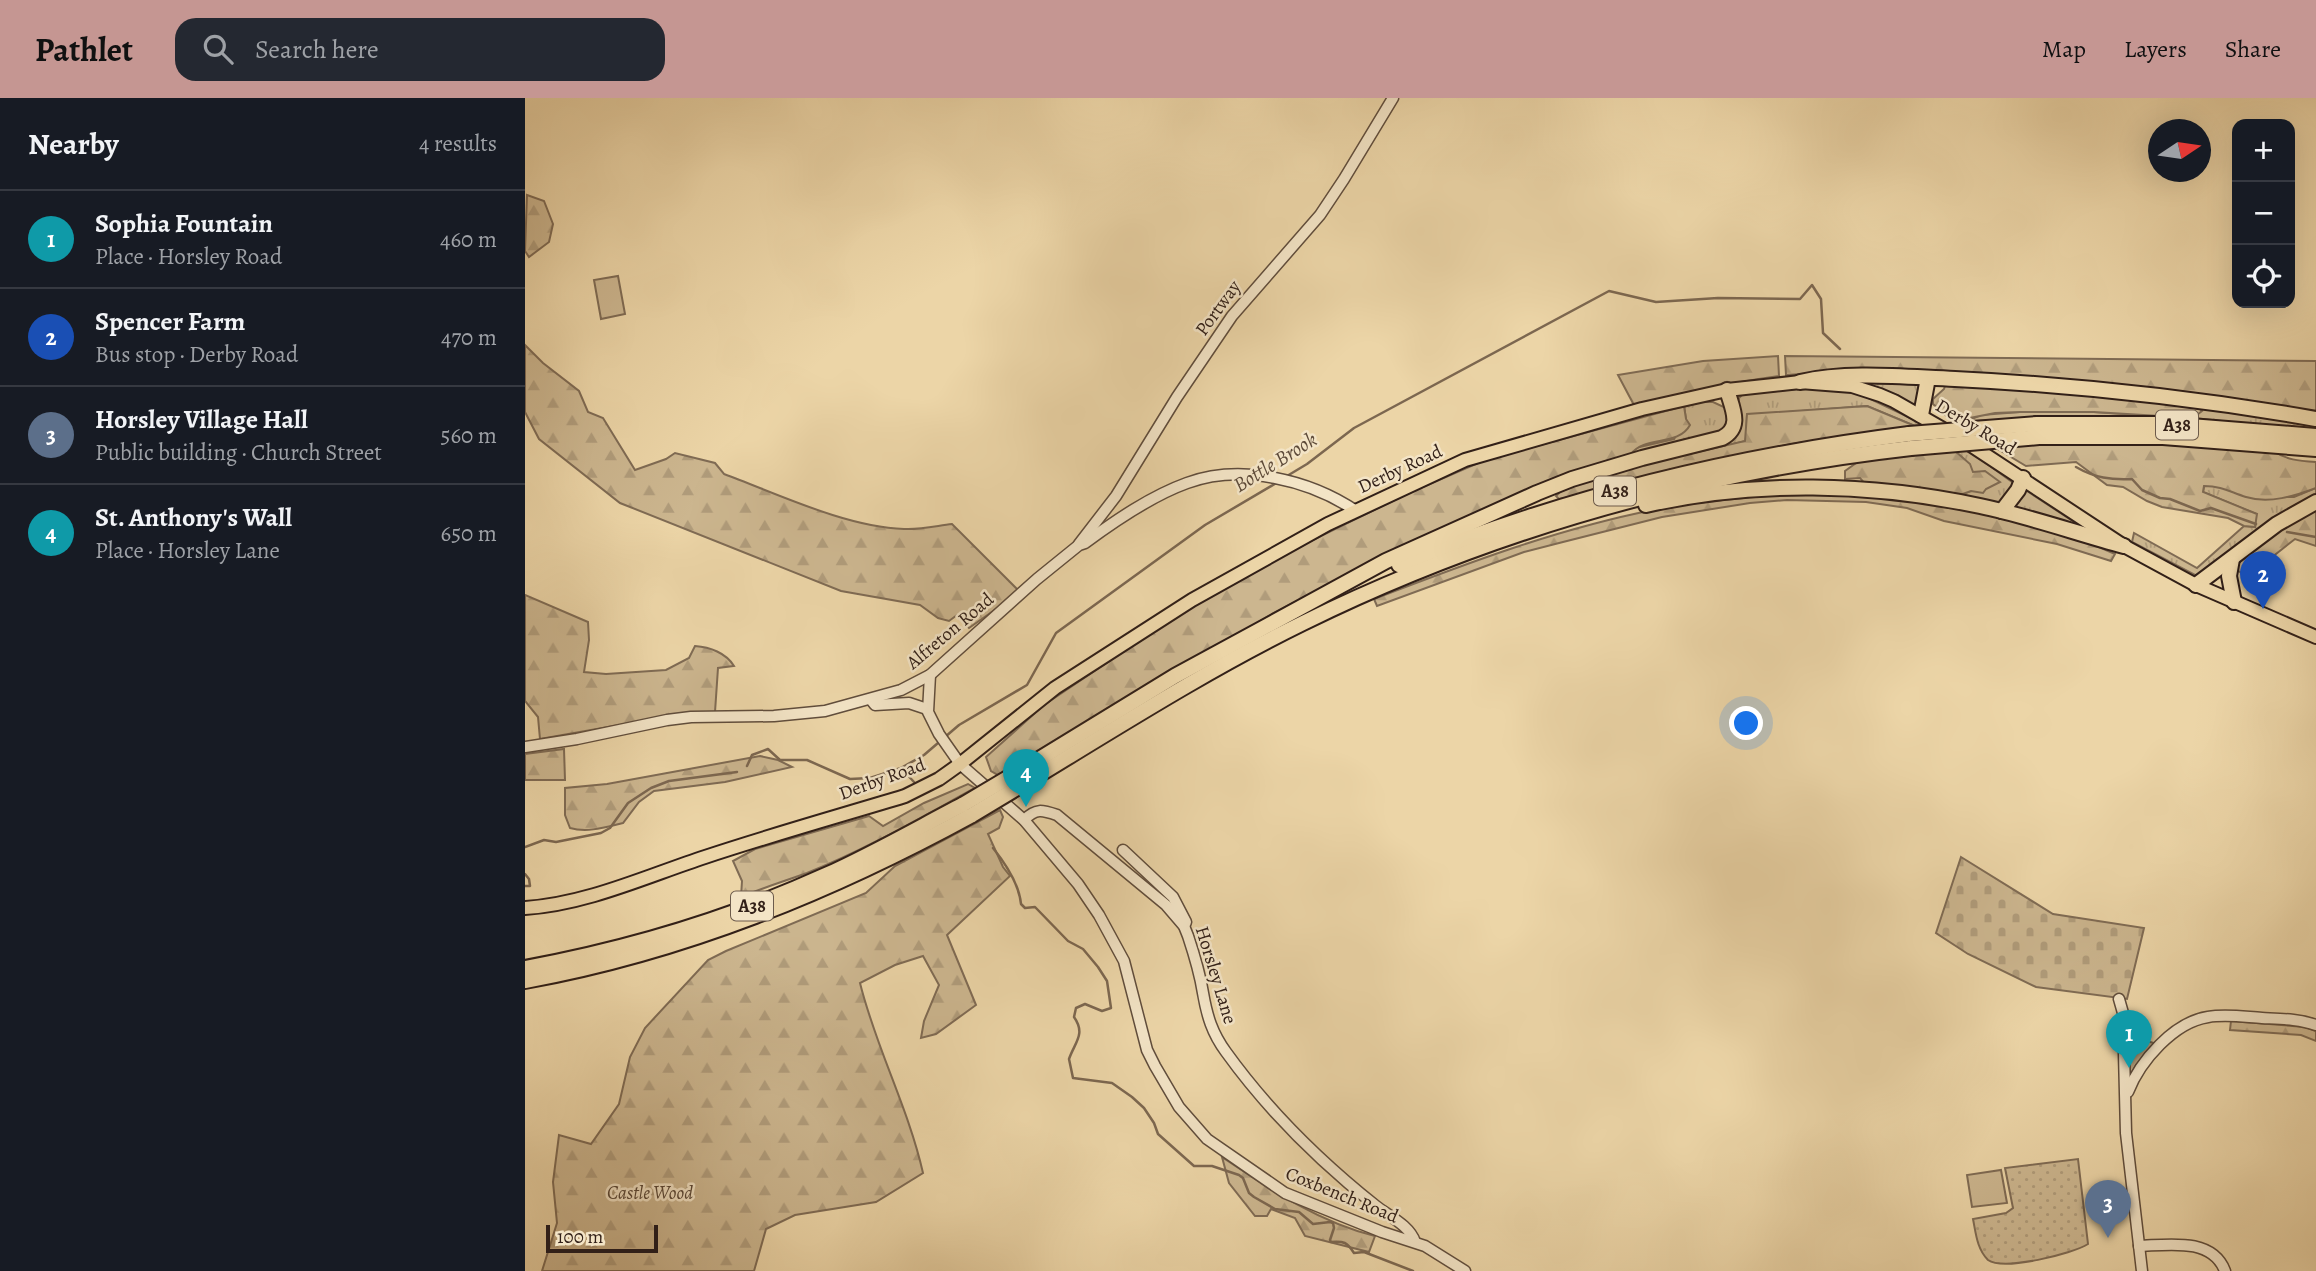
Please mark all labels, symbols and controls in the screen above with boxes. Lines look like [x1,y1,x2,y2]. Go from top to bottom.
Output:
search box [175,18,665,81]
text: Pathlet [35,27,133,72]
icon: search [199,30,237,68]
text: Search here [255,32,379,67]
text: Map [2042,33,2086,65]
text: Layers [2124,33,2187,65]
text: Share [2225,33,2281,65]
north arrow [2148,119,2211,182]
map controls [2232,119,2295,308]
button: + [2232,119,2295,182]
text: Nearby [28,124,119,164]
text: 4 results [419,128,497,159]
button: − [2232,182,2295,245]
text: Sophia Fountain [95,206,273,241]
text: 1 [47,224,55,255]
text: 460 m [440,224,497,255]
text: Place · Horsley Road [95,241,282,272]
button: locate [2232,245,2295,308]
street label: Portway [1189,275,1247,341]
text: Spencer Farm [95,304,245,339]
text: 2 [45,322,57,353]
text: 470 m [441,322,497,353]
text: Bus stop · Derby Road [95,339,298,370]
street label: Derby Road [1931,393,2022,462]
text: Horsley Village Hall [95,402,308,437]
road number: A38 [2156,410,2198,440]
text: 3 [46,420,56,451]
text: 560 m [441,420,497,451]
water label: Bottle Brook [1228,425,1322,499]
text: Public building · Church Street [95,437,382,468]
street label: Derby Road [1354,438,1447,500]
road number: A38 [1594,477,1636,506]
text: St. Anthony's Wall [95,500,292,535]
text: 4 [46,518,56,549]
text: 650 m [441,518,497,549]
text: Place · Horsley Lane [95,535,280,566]
pin: 2 [2240,551,2286,609]
street label: Alfreton Road [900,586,1000,676]
your location [1729,706,1763,740]
pin: 4 [1003,749,1049,807]
street label: Derby Road [835,751,930,807]
road number: A38 [731,892,773,920]
street label: Horsley Lane [1189,923,1243,1027]
pin: 1 [2106,1010,2152,1068]
street label: Coxbench Road [1282,1161,1403,1230]
park label: Castle Wood [607,1180,693,1206]
pin: 3 [2085,1180,2131,1238]
scale bar [546,1222,658,1254]
text: 100 m [557,1224,603,1250]

